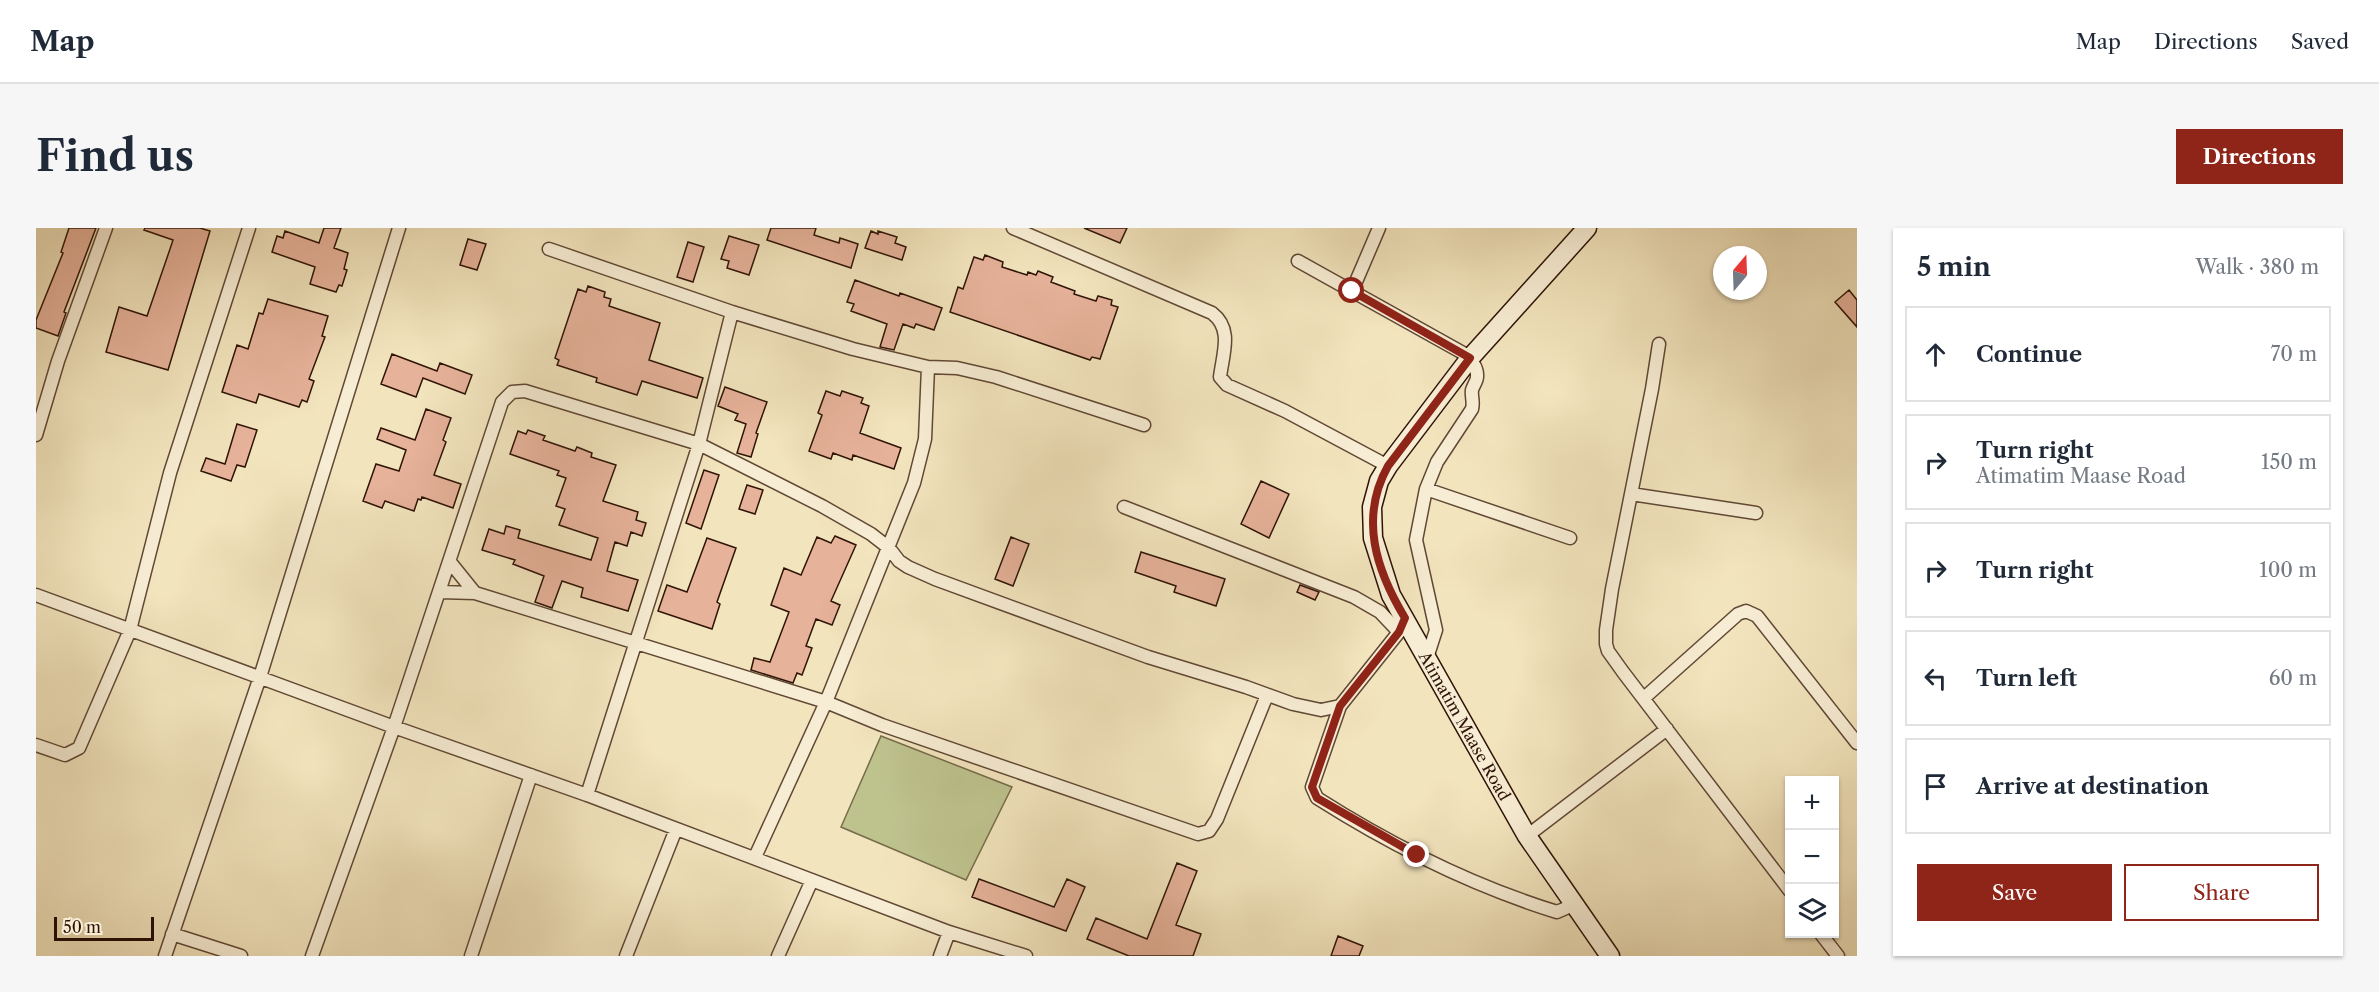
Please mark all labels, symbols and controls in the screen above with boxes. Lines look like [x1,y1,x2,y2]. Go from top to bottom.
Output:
text: Map [30,24,94,58]
text: Map [2076,29,2121,54]
text: Directions [2154,29,2258,54]
text: Saved [2291,29,2349,54]
button: Directions [2176,129,2343,184]
text: Find us [36,130,194,182]
north arrow [1713,246,1767,300]
text: 5 min [1917,251,1991,283]
text: Walk · 380 m [2195,255,2319,279]
route start [1338,277,1364,303]
icon: ahead [1919,338,1952,371]
text: Continue [1976,341,2082,368]
text: 70 m [2271,342,2317,366]
text: Turn right [1976,437,2094,464]
icon: right [1919,446,1952,479]
text: 150 m [2261,450,2317,474]
text: Atimatim Maase Road [1976,464,2186,488]
icon: right [1919,554,1952,587]
text: Turn right [1976,557,2094,584]
text: 100 m [2259,558,2317,582]
street label: Atimatim Maase Road [1414,647,1515,804]
icon: left [1919,662,1952,695]
text: Turn left [1976,665,2077,692]
text: 60 m [2269,666,2317,690]
icon: arrive [1919,770,1952,803]
text: Arrive at destination [1976,773,2209,800]
map controls [1785,776,1839,938]
button: + [1785,776,1839,830]
button: − [1785,830,1839,884]
route end [1403,841,1429,867]
button: Save [1917,864,2112,921]
button: Share [2124,864,2319,921]
button: layers [1785,884,1839,938]
scale bar [54,914,154,942]
text: 50 m [63,917,101,937]

